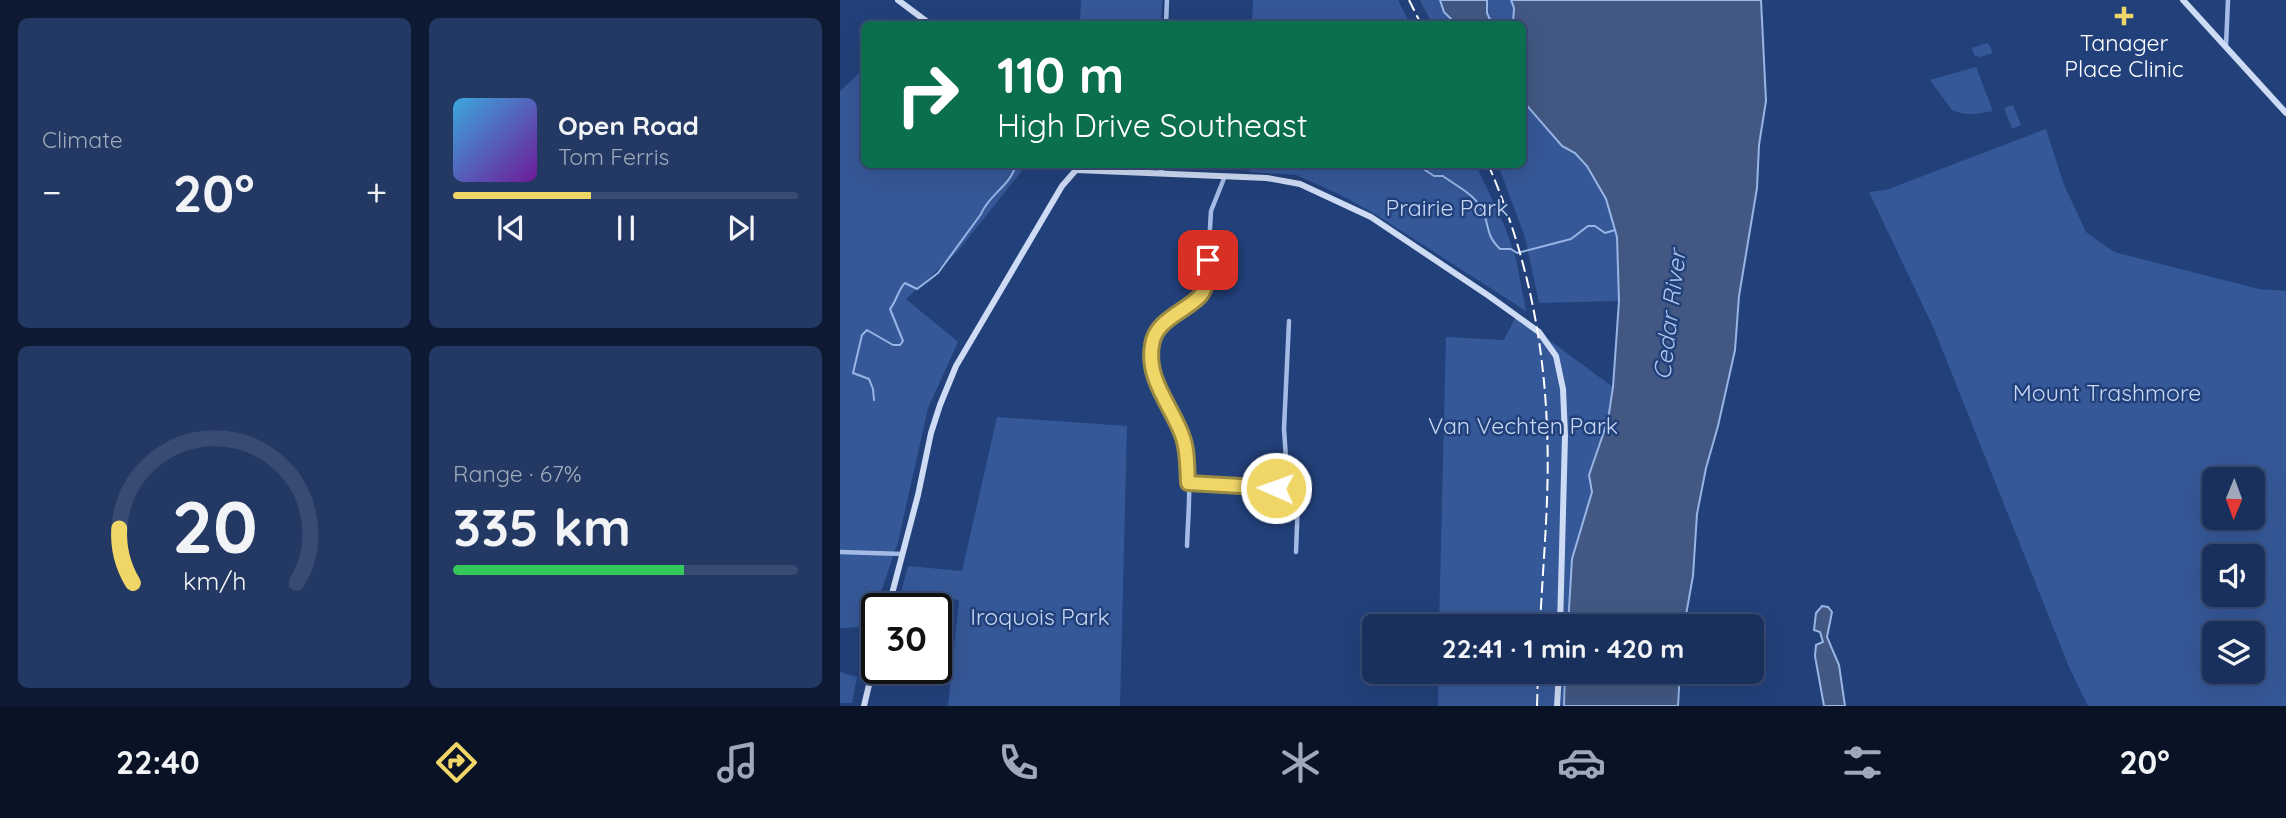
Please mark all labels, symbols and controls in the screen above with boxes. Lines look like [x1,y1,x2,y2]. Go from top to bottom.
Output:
marker: Tanager Place Clinic [2114,6,2134,26]
place label: Tanager Place Clinic [2064,28,2184,83]
text: 110 m [997,44,1124,105]
icon: right [882,49,973,140]
text: High Drive Southeast [997,105,1308,145]
text: Open Road [558,109,699,142]
text: Climate [42,125,123,154]
text: Tom Ferris [558,142,669,171]
text: 20° [173,160,255,225]
text: − [42,168,62,216]
text: + [366,168,387,216]
park label: Prairie Park [1386,193,1508,222]
icon: previous [492,209,530,247]
icon: pause [607,209,645,247]
icon: next [722,209,760,247]
pin [1178,230,1238,290]
icon: arrive [1189,241,1227,279]
water label: Cedar River [1646,245,1692,382]
park label: Mount Trashmore [2013,378,2201,407]
park label: Van Vechten Park [1428,411,1618,440]
position arrow [1239,451,1313,525]
text: Range · 67% [453,459,582,488]
north arrow [2202,467,2264,530]
map controls [2202,467,2265,684]
text: 20 [171,480,258,571]
text: 335 km [453,494,631,559]
button: sound [2202,544,2265,607]
text: km/h [183,565,246,596]
speed limit sign: 30 [861,593,952,684]
park label: Iroquois Park [970,602,1110,631]
button: layers [2202,621,2265,684]
text: 22:41 · 1 min · 420 m [1442,632,1684,665]
icon: directions [432,738,481,787]
icon: music [713,738,762,787]
icon: phone [994,738,1043,787]
icon: climate [1276,738,1325,787]
icon: car [1557,738,1606,787]
icon: filters [1838,738,1887,787]
text: 22:40 [116,742,200,782]
text: 20° [2119,742,2170,782]

